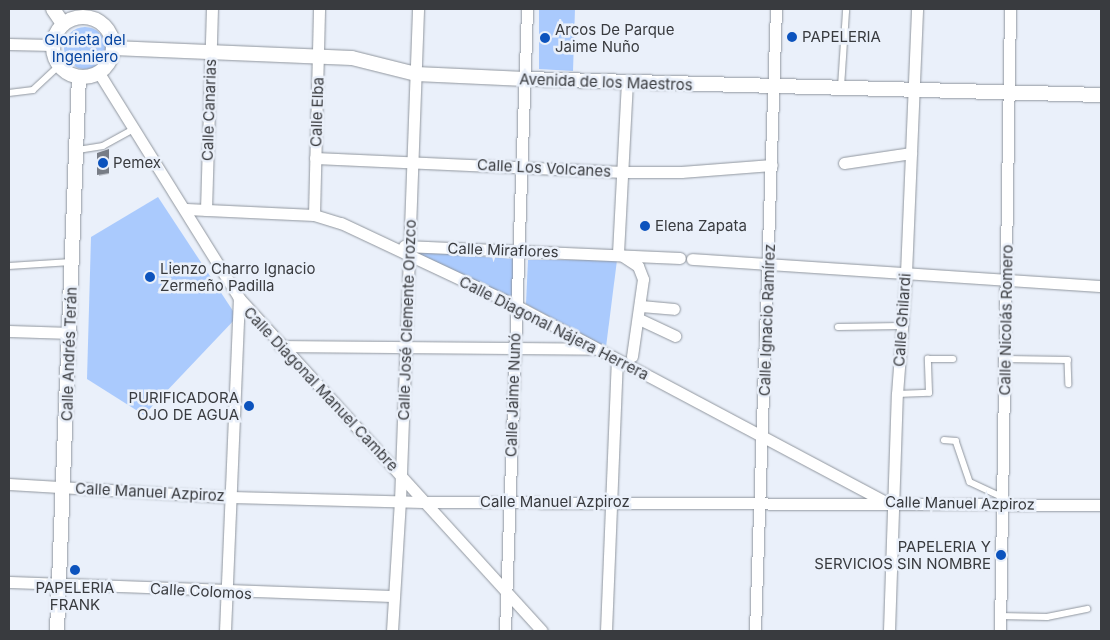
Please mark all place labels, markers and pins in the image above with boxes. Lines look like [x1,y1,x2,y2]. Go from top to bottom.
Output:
place label: Arcos De Parque Jaime Nuño [555,20,674,55]
place label: PAPELERIA [802,28,881,46]
marker: PAPELERIA [786,31,798,43]
marker: Arcos De Parque Jaime Nuño [539,32,551,44]
place label: Pemex [113,154,161,172]
marker: Pemex [97,157,109,169]
place label: Elena Zapata [655,217,747,235]
marker: Elena Zapata [639,220,651,232]
place label: Lienzo Charro Ignacio Zermeño Padilla [160,259,315,294]
marker: Lienzo Charro Ignacio Zermeño Padilla [144,271,156,283]
place label: PURIFICADORA OJO DE AGUA [128,388,239,423]
marker: PURIFICADORA OJO DE AGUA [243,400,255,412]
place label: PAPELERIA Y SERVICIOS SIN NOMBRE [814,537,991,572]
marker: PAPELERIA Y SERVICIOS SIN NOMBRE [995,549,1007,561]
marker: PAPELERIA FRANK [69,564,81,576]
place label: PAPELERIA FRANK [36,578,114,613]

